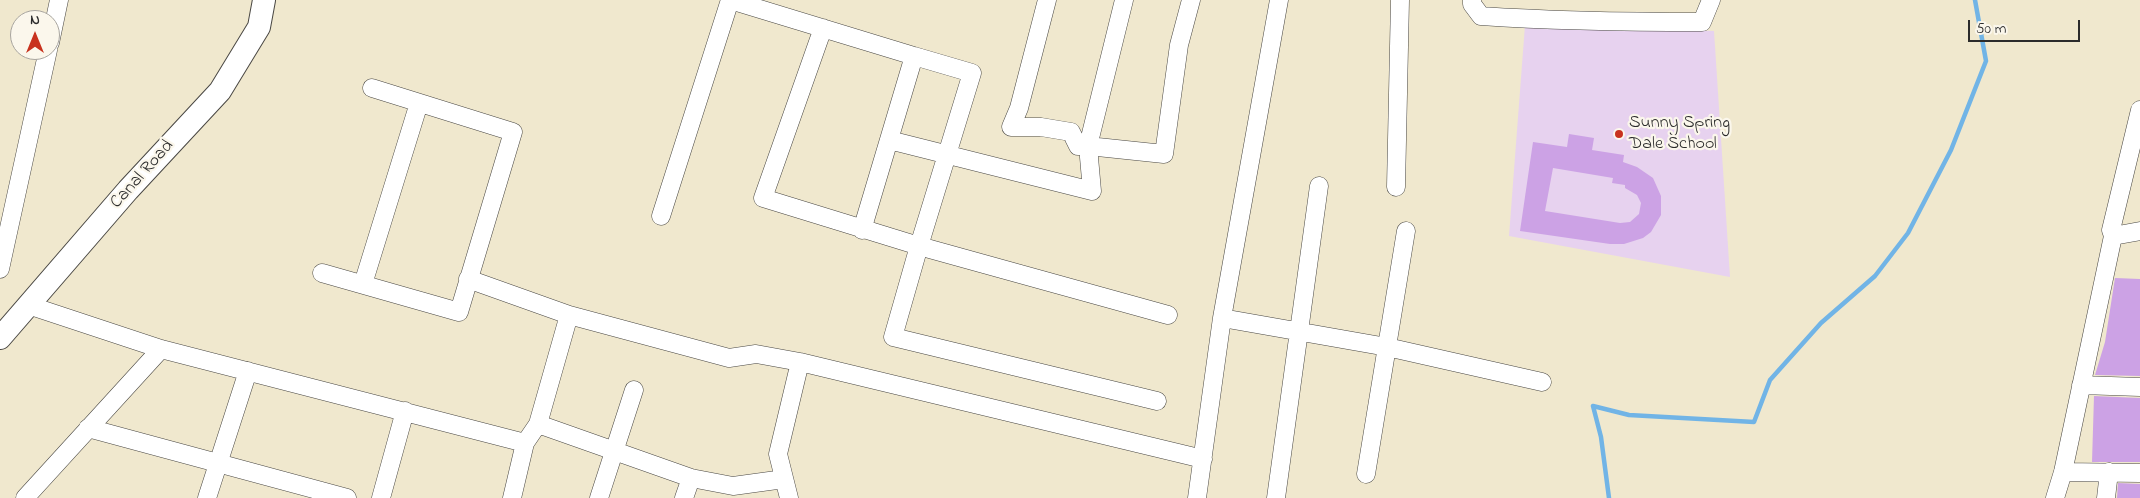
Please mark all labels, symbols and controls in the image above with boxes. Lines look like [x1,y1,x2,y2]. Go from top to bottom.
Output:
north arrow [10,10,60,60]
text: N [30,10,40,31]
scale bar [1970,10,2082,42]
text: 50 m [1976,18,2006,40]
place label: Sunny Spring Dale School [1629,113,1730,156]
marker: Sunny Spring Dale School [1613,128,1625,140]
street label: Canal Road [107,136,179,214]

